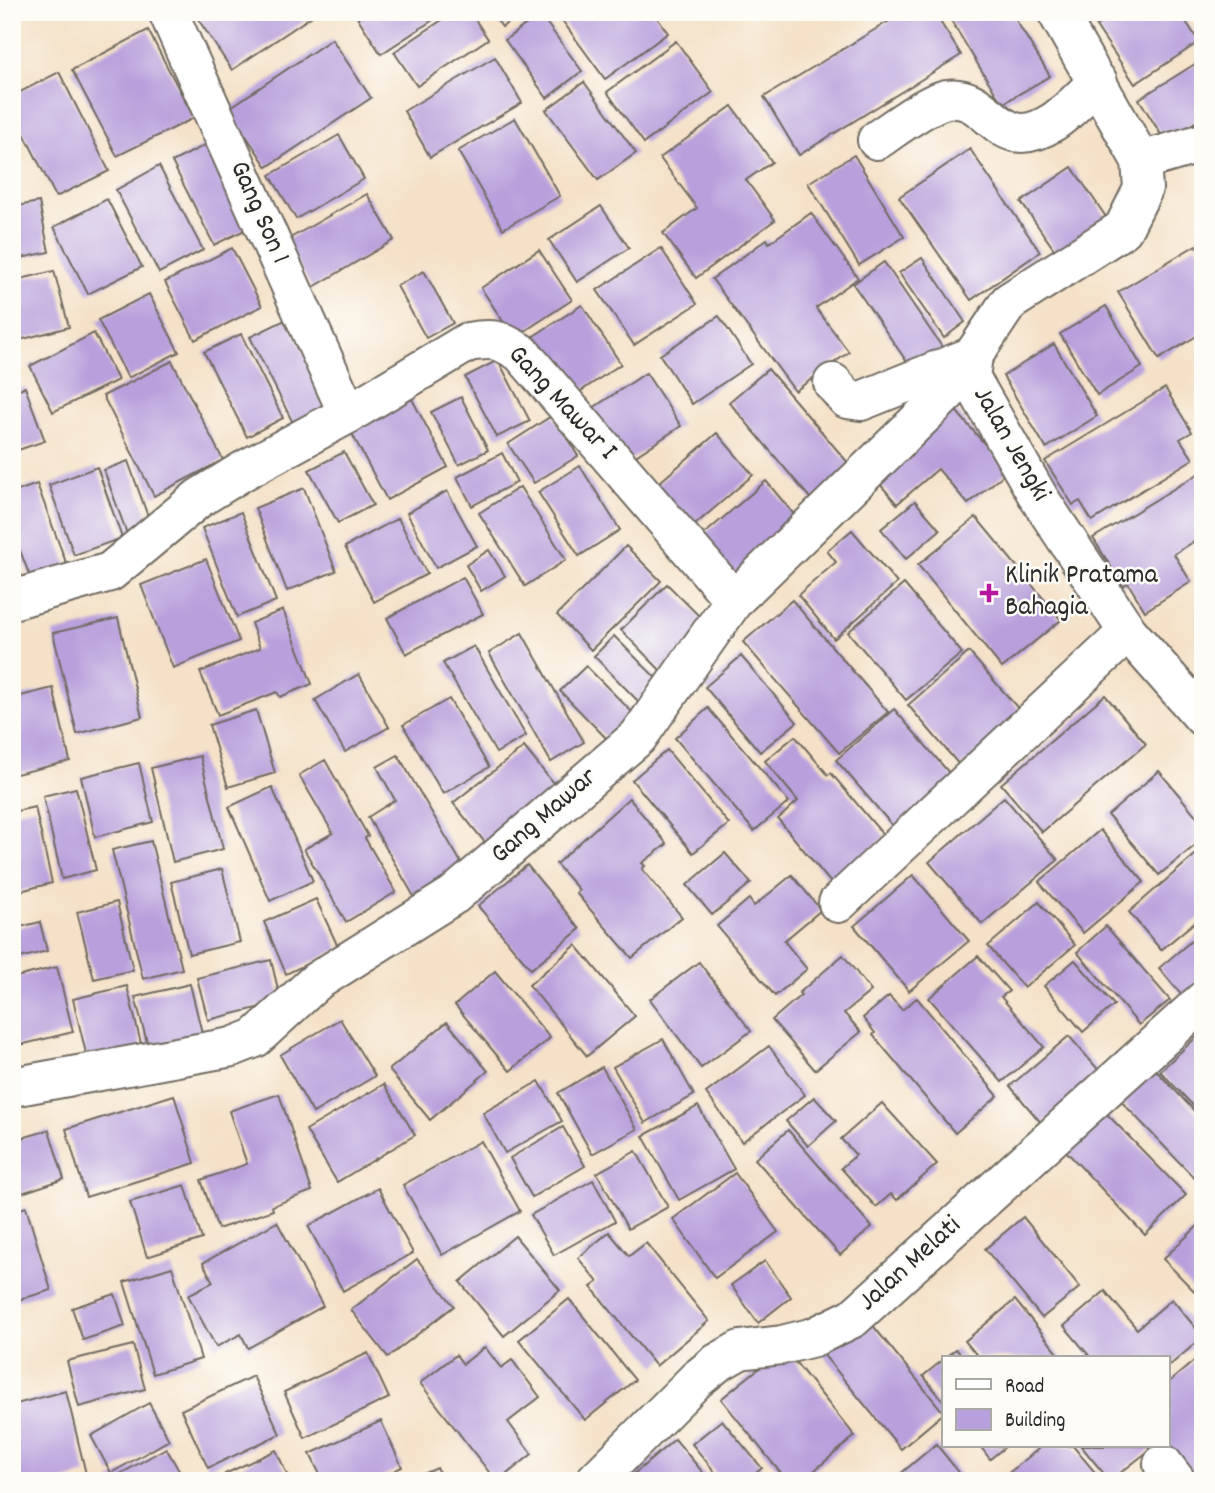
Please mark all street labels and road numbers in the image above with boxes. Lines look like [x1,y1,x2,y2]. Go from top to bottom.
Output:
street label: Gang Son 1 [218,155,298,271]
street label: Gang Mawar I [497,337,625,471]
street label: Jalan Jengki [961,380,1059,510]
street label: Gang Mawar [483,759,608,875]
street label: Jalan Melati [851,1208,971,1322]

